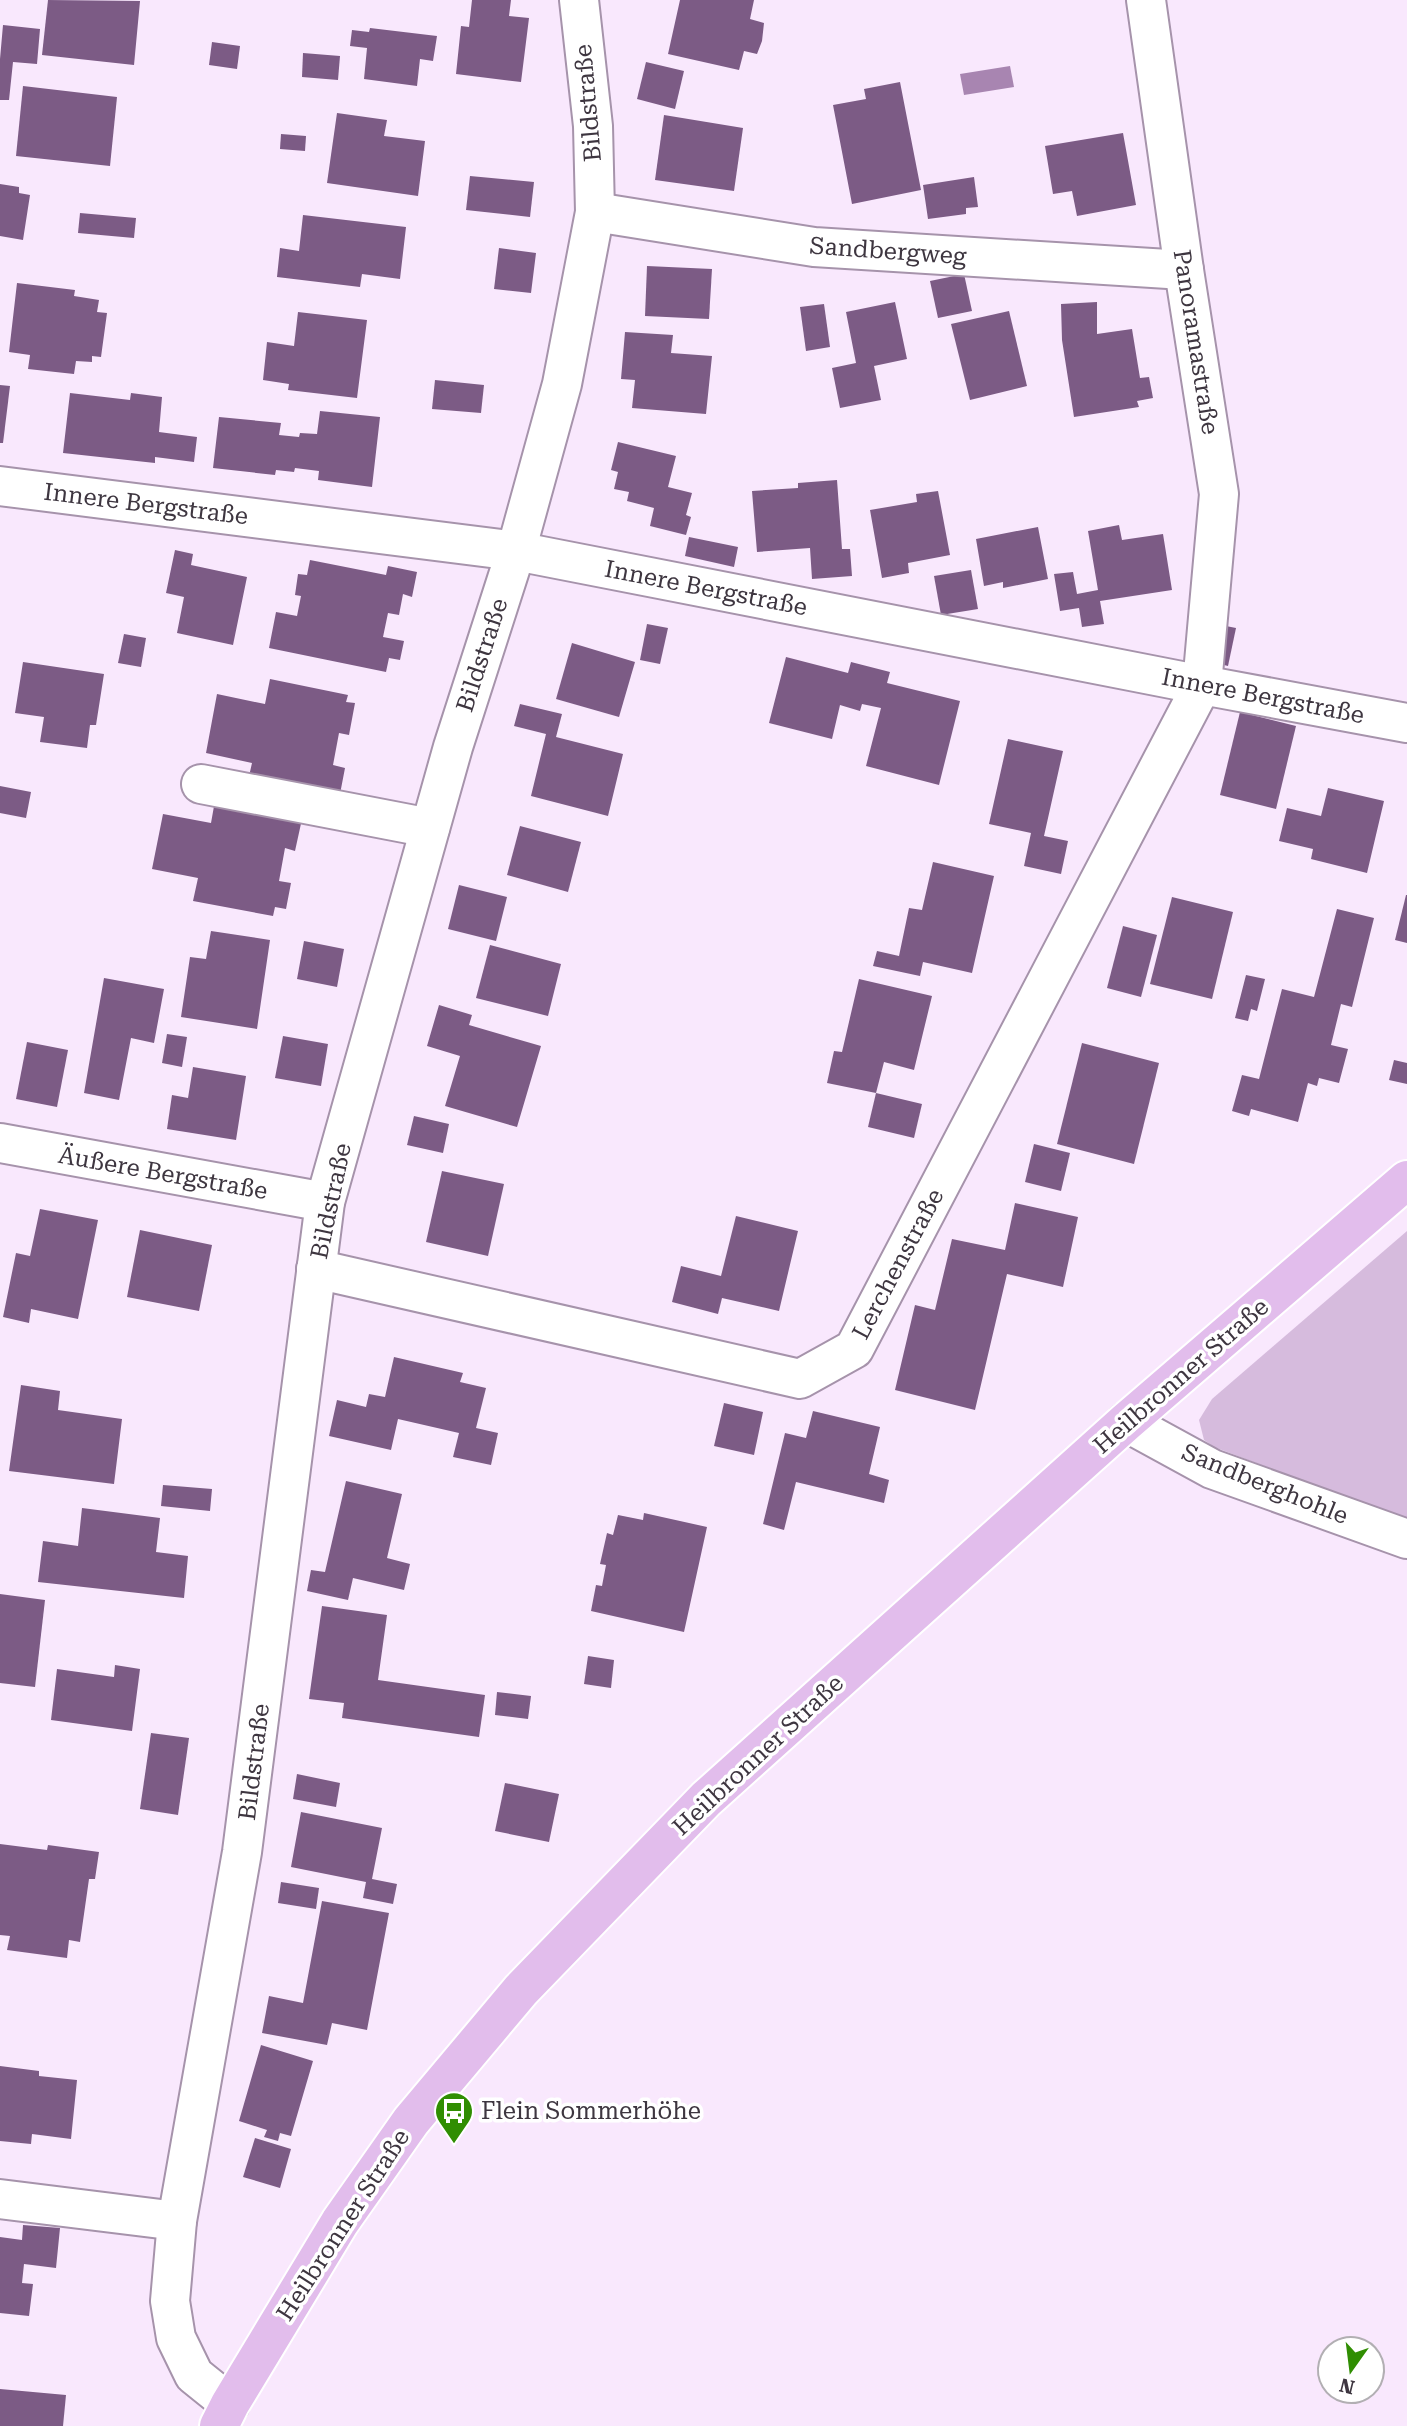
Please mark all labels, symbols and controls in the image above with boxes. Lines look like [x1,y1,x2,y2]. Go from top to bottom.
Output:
street label: Bildstraße [569,43,607,163]
street label: Sandbergweg [809,232,968,270]
street label: Panoramastraße [1168,248,1224,436]
street label: Innere Bergstraße [42,478,250,530]
street label: Innere Bergstraße [602,555,810,621]
street label: Bildstraße [451,595,513,715]
street label: Innere Bergstraße [1159,663,1367,729]
street label: Äußere Bergstraße [56,1140,270,1205]
street label: Bildstraße [305,1141,357,1261]
street label: Lerchenstraße [847,1184,949,1344]
street label: Heilbronner Straße [1088,1292,1274,1460]
street label: Sandberghohle [1178,1438,1352,1530]
street label: Heilbronner Straße [667,1669,849,1841]
street label: Bildstraße [233,1702,275,1822]
bus stop icon: Flein Sommerhöhe [433,2090,475,2145]
place label: Flein Sommerhöhe [481,2097,701,2125]
street label: Heilbronner Straße [271,2124,415,2326]
north arrow [1316,2335,1386,2405]
text: N [1337,2373,1357,2399]

